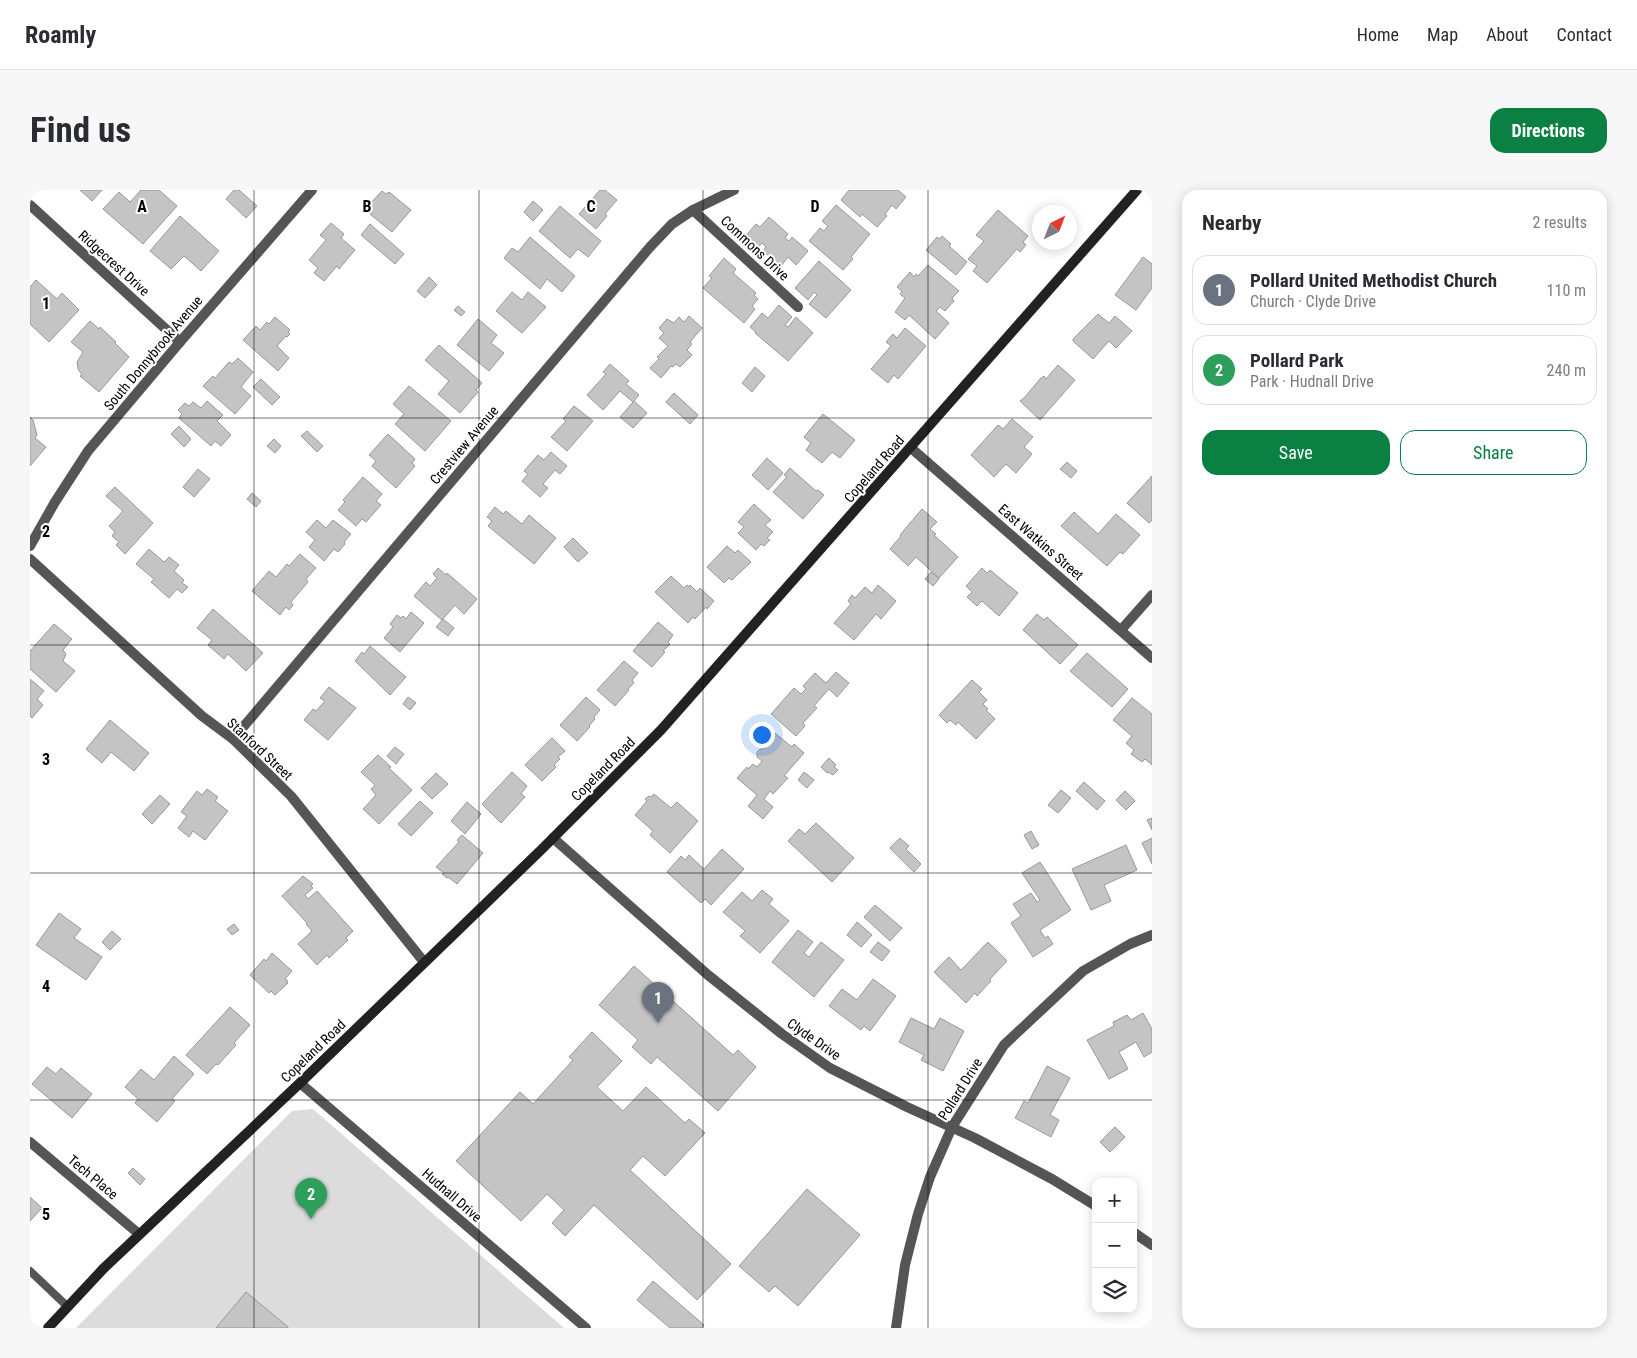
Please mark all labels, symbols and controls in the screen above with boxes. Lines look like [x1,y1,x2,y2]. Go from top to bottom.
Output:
text: Roamly [25,21,96,49]
text: Home [1357,24,1399,45]
text: Map [1427,24,1458,45]
text: About [1486,24,1528,45]
text: Contact [1556,24,1612,45]
button: Directions [1490,108,1607,153]
text: Find us [30,110,131,151]
text: A [137,197,147,216]
text: B [363,197,372,216]
text: C [586,197,596,216]
text: D [810,197,820,216]
north arrow [1032,205,1077,250]
text: Nearby [1202,211,1261,235]
street label: Commons Drive [718,212,793,284]
text: 2 results [1532,213,1587,232]
street label: Ridgecrest Drive [75,227,153,299]
text: Pollard United Methodist Church [1250,269,1497,292]
text: 1 [1215,281,1223,300]
text: 110 m [1547,281,1586,300]
street label: South Donnybrook Avenue [100,292,206,413]
text: Church · Clyde Drive [1250,292,1376,311]
text: 1 [42,294,50,313]
text: Pollard Park [1250,349,1344,372]
text: 2 [1215,361,1223,380]
text: 240 m [1547,361,1586,380]
text: Park · Hudnall Drive [1250,372,1374,391]
street label: Crestview Avenue [427,402,502,488]
button: Save [1202,430,1390,475]
button: Share [1400,430,1587,475]
street label: Copeland Road [841,432,907,506]
street label: East Watkins Street [995,501,1087,583]
text: 2 [42,522,50,541]
street label: Stanford Street [224,715,296,783]
your location [749,722,775,748]
street label: Copeland Road [568,734,638,804]
text: 3 [42,750,50,769]
text: 4 [42,977,50,996]
pin: 1 [642,982,674,1023]
street label: Clyde Drive [784,1015,844,1063]
street label: Copeland Road [277,1016,349,1086]
street label: Pollard Drive [935,1055,986,1123]
street label: Tech Place [65,1151,122,1203]
street label: Hudnall Drive [419,1165,485,1225]
pin: 2 [295,1178,327,1219]
map controls [1092,1178,1137,1313]
button: + [1092,1178,1137,1223]
text: 5 [42,1205,50,1224]
button: − [1092,1223,1137,1268]
button: layers [1092,1268,1137,1313]

